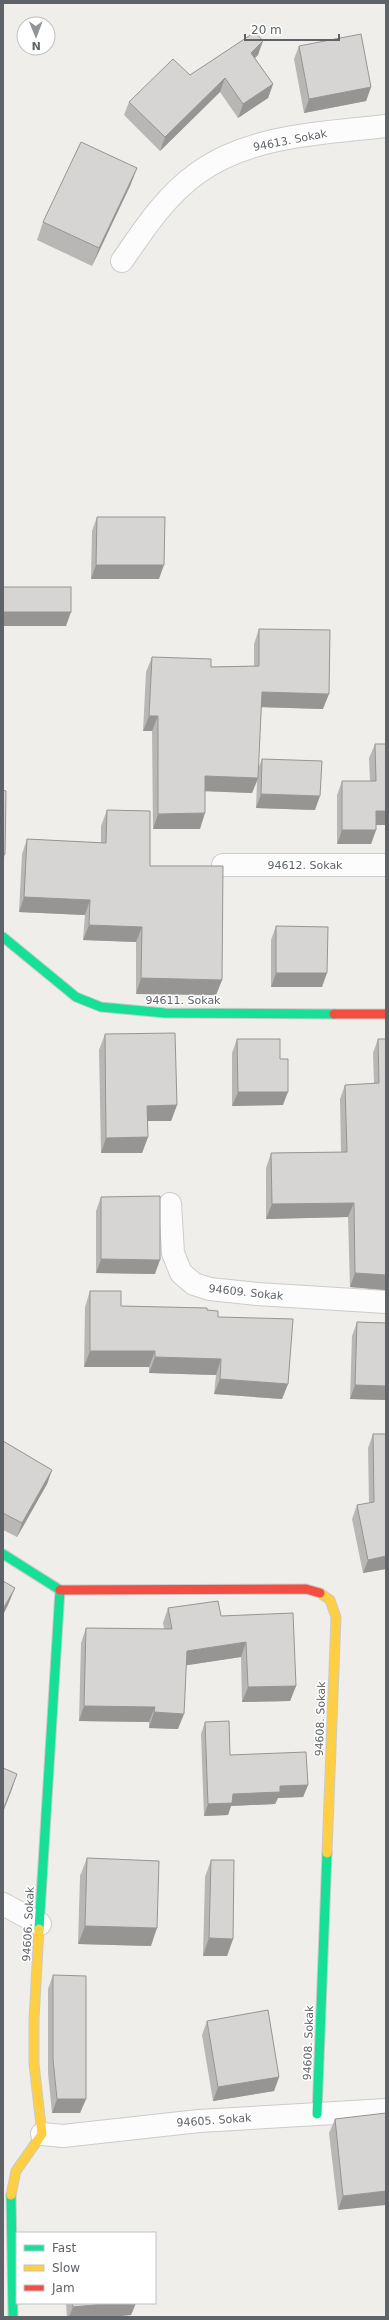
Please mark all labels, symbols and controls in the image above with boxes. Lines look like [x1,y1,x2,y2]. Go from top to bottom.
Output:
north arrow [16,16,56,56]
scale bar [245,16,339,42]
text: 20 m [251,23,282,37]
text: N [31,39,41,52]
street label: 94613. Sokak [252,127,329,154]
street label: 94612. Sokak [268,859,343,872]
street label: 94611. Sokak [146,994,221,1007]
street label: 94609. Sokak [208,1282,285,1303]
street label: 94608. Sokak [313,1681,328,1757]
street label: 94606. Sokak [20,1886,37,1962]
street label: 94608. Sokak [301,2005,316,2081]
street label: 94605. Sokak [176,2111,253,2130]
legend [16,2232,156,2304]
text: Fast [52,2241,76,2255]
text: Slow [52,2261,80,2275]
text: Jam [51,2281,75,2295]

